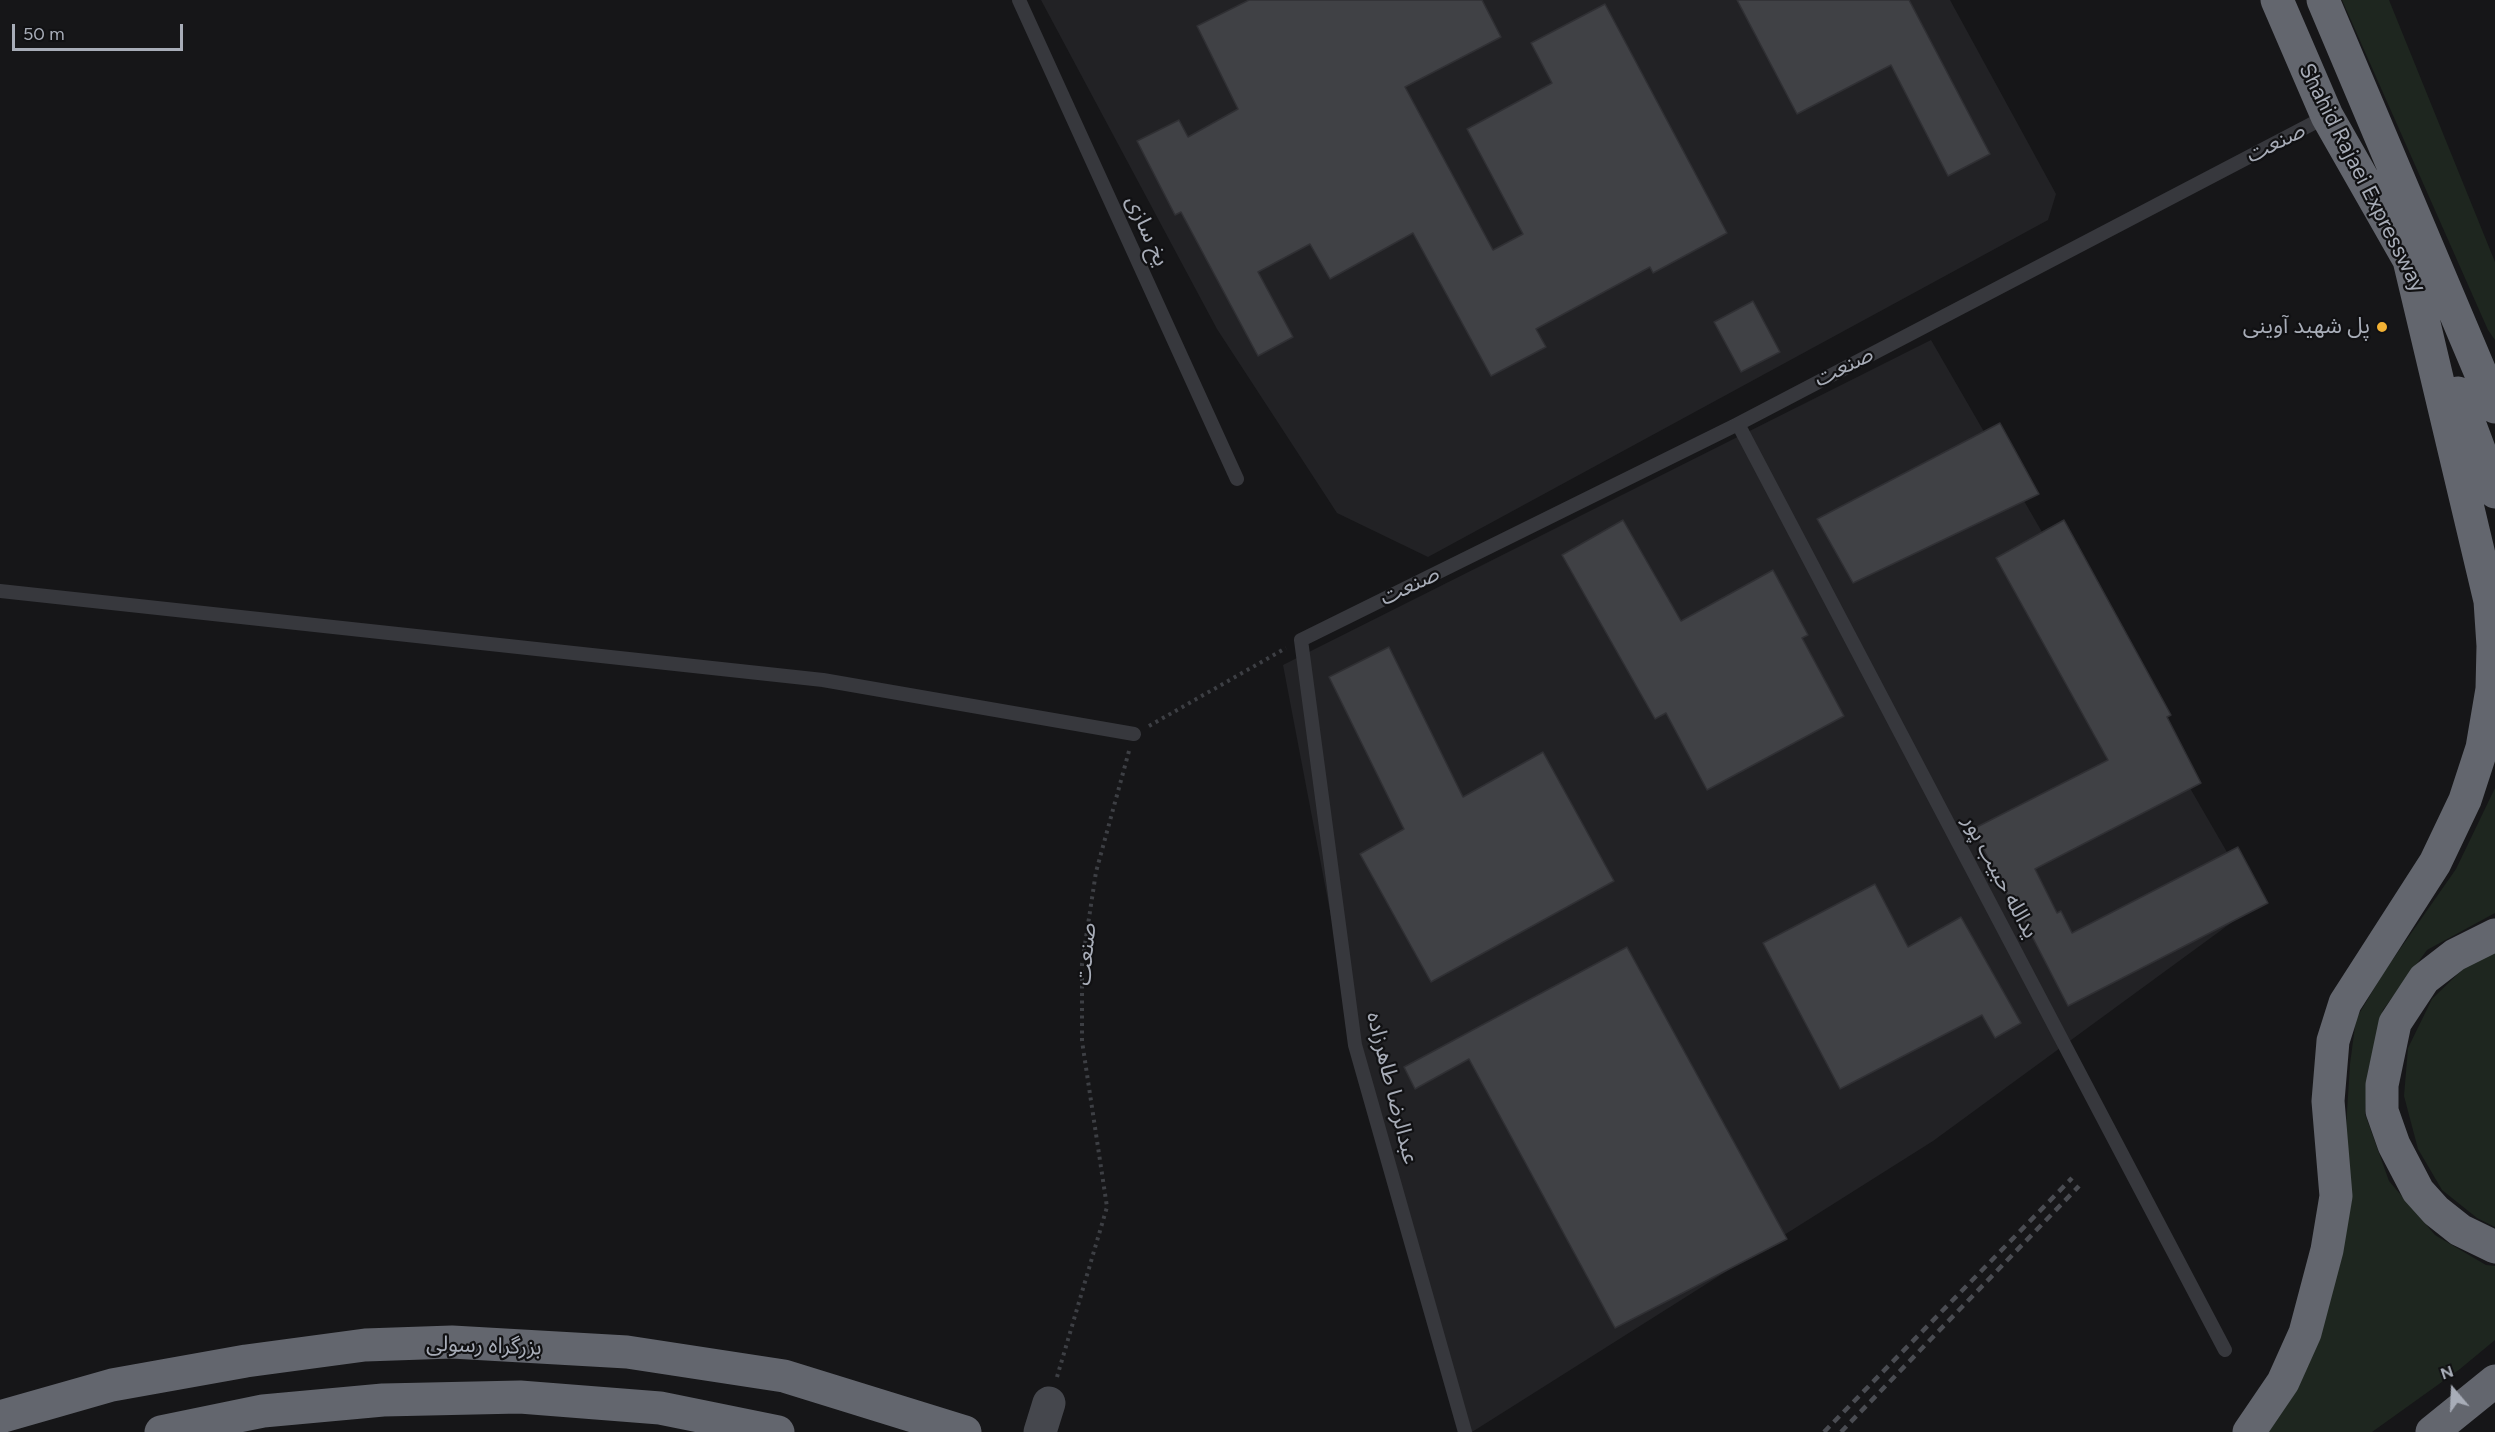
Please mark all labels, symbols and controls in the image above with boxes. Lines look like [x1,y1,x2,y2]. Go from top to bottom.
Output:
scale bar [15,12,186,50]
text: 50 m [23,23,65,45]
street label: Shahid Rajaei Expressway [2293,59,2431,297]
street label: صنعت [2242,117,2310,169]
street label: یخ سازی [1120,191,1174,271]
place label: پل شهید آوینی [2243,314,2370,340]
marker: پل شهید آوینی [2375,320,2389,334]
street label: صنعت [1810,341,1878,393]
street label: صنعت [1376,560,1444,612]
street label: یدالله حبیب پور [1957,811,2043,943]
street label: صنعت [1070,922,1102,986]
street label: عبدالرضا طاهرزاده [1360,1009,1424,1167]
street label: بزرگراه رسولی [426,1331,542,1361]
north arrow [2423,1360,2483,1420]
text: N [2438,1362,2456,1384]

